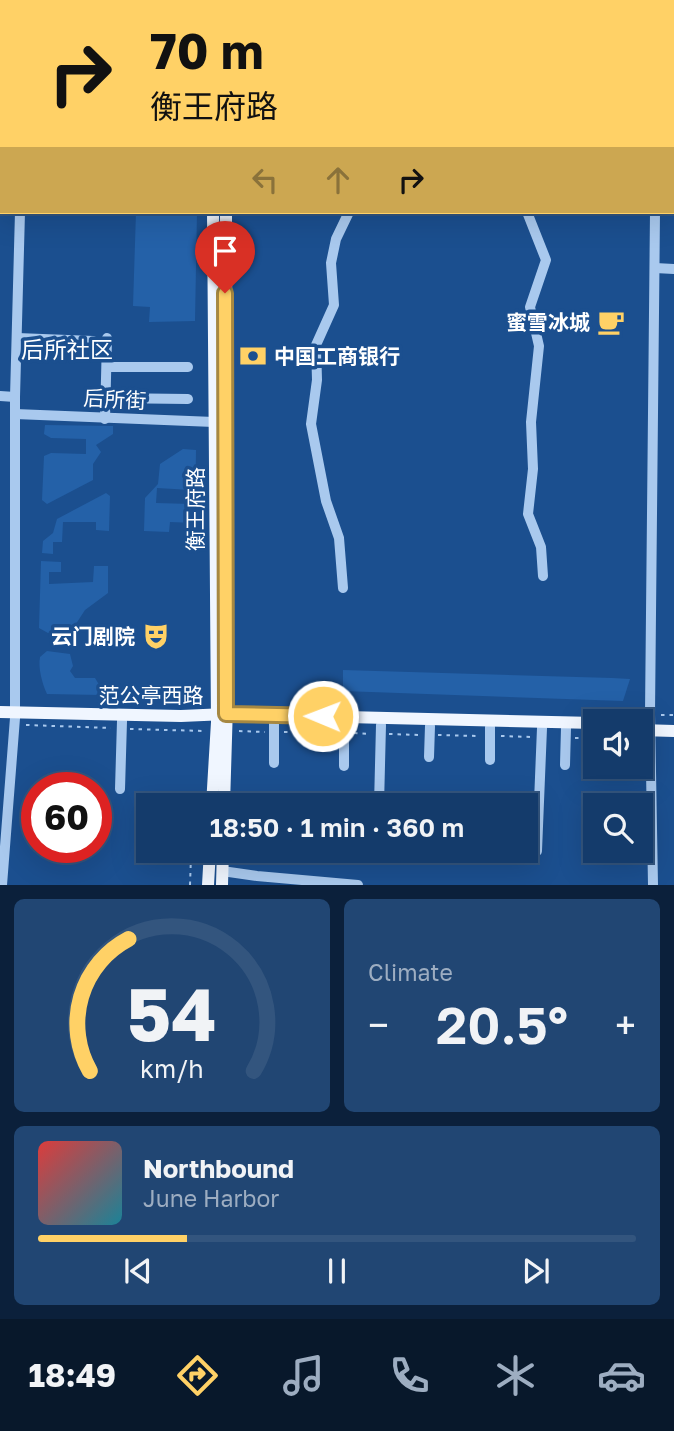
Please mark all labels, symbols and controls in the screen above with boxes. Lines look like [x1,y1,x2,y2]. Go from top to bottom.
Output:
text: 70 m [150,21,264,80]
icon: right [35,28,126,119]
text: 衡王府路 [150,87,278,125]
icon: left [246,161,284,199]
icon: ahead [319,161,357,199]
icon: right [392,161,430,199]
pin [195,221,255,293]
icon: arrive [206,232,244,270]
cafe icon: 蜜雪冰城 [596,307,626,337]
place label: 蜜雪冰城 [506,309,590,335]
district label: 后所社区 [21,335,113,363]
bank icon: 中国工商银行 [238,341,268,371]
place label: 中国工商银行 [274,343,400,369]
street label: 后所街 [83,384,147,414]
street label: 衡王府路 [182,467,208,551]
theatre icon: 云门剧院 [141,621,171,651]
place label: 云门剧院 [51,623,135,649]
position arrow [286,679,360,753]
street label: 范公亭西路 [99,682,204,708]
map controls [583,709,653,863]
button: sound [583,709,653,779]
speed limit sign: 60 [21,772,112,863]
button: search [583,793,653,863]
text: 18:50 · 1 min · 360 m [210,812,464,843]
text: Climate [368,958,453,986]
text: 54 [127,971,217,1058]
text: 20.5° [436,993,568,1055]
text: − [368,1002,389,1047]
text: + [615,1002,636,1047]
text: km/h [140,1053,204,1084]
text: Northbound [143,1153,294,1184]
text: June Harbor [143,1184,279,1212]
icon: previous [119,1252,157,1290]
icon: pause [318,1252,356,1290]
icon: next [517,1252,555,1290]
icon: directions [173,1351,222,1400]
icon: music [279,1351,328,1400]
icon: phone [385,1351,434,1400]
icon: climate [491,1351,540,1400]
icon: car [597,1351,646,1400]
text: 18:49 [28,1356,116,1394]

